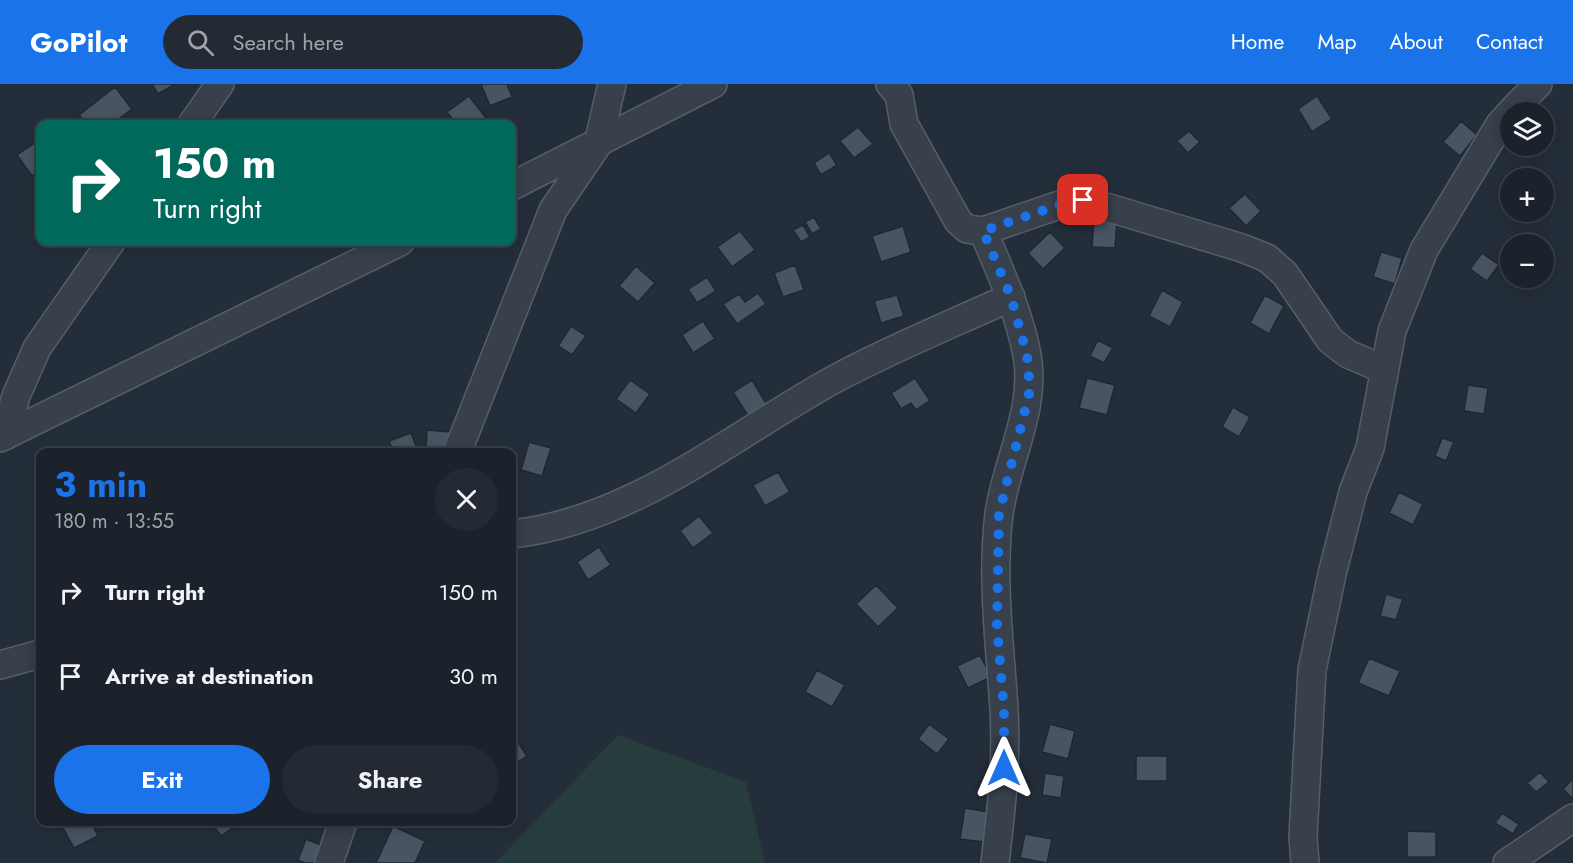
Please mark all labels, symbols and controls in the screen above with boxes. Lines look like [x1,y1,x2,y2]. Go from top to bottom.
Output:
search box [163,15,583,69]
text: GoPilot [30,22,127,63]
icon: search [184,26,217,59]
text: Search here [232,26,344,58]
text: Home [1231,27,1284,57]
text: Map [1317,27,1357,57]
text: About [1390,27,1443,57]
text: Contact [1476,27,1543,57]
map controls [1500,102,1554,288]
button: layers [1500,102,1554,156]
text: 150 m [153,133,276,194]
icon: right [54,144,132,222]
button: + [1500,168,1554,222]
pin [1057,174,1108,225]
icon: arrive [1066,183,1099,216]
text: Turn right [153,189,261,228]
button: − [1500,234,1554,288]
text: 3 min [54,458,147,510]
button: close [435,468,498,531]
text: 180 m · 13:55 [54,507,174,536]
icon: right [54,576,87,609]
text: Turn right [105,576,205,608]
text: 150 m [439,576,498,608]
icon: arrive [54,660,87,693]
text: Arrive at destination [105,660,314,692]
text: 30 m [449,660,498,692]
position arrow [972,736,1036,800]
button: Exit [54,745,270,814]
button: Share [282,745,498,814]

